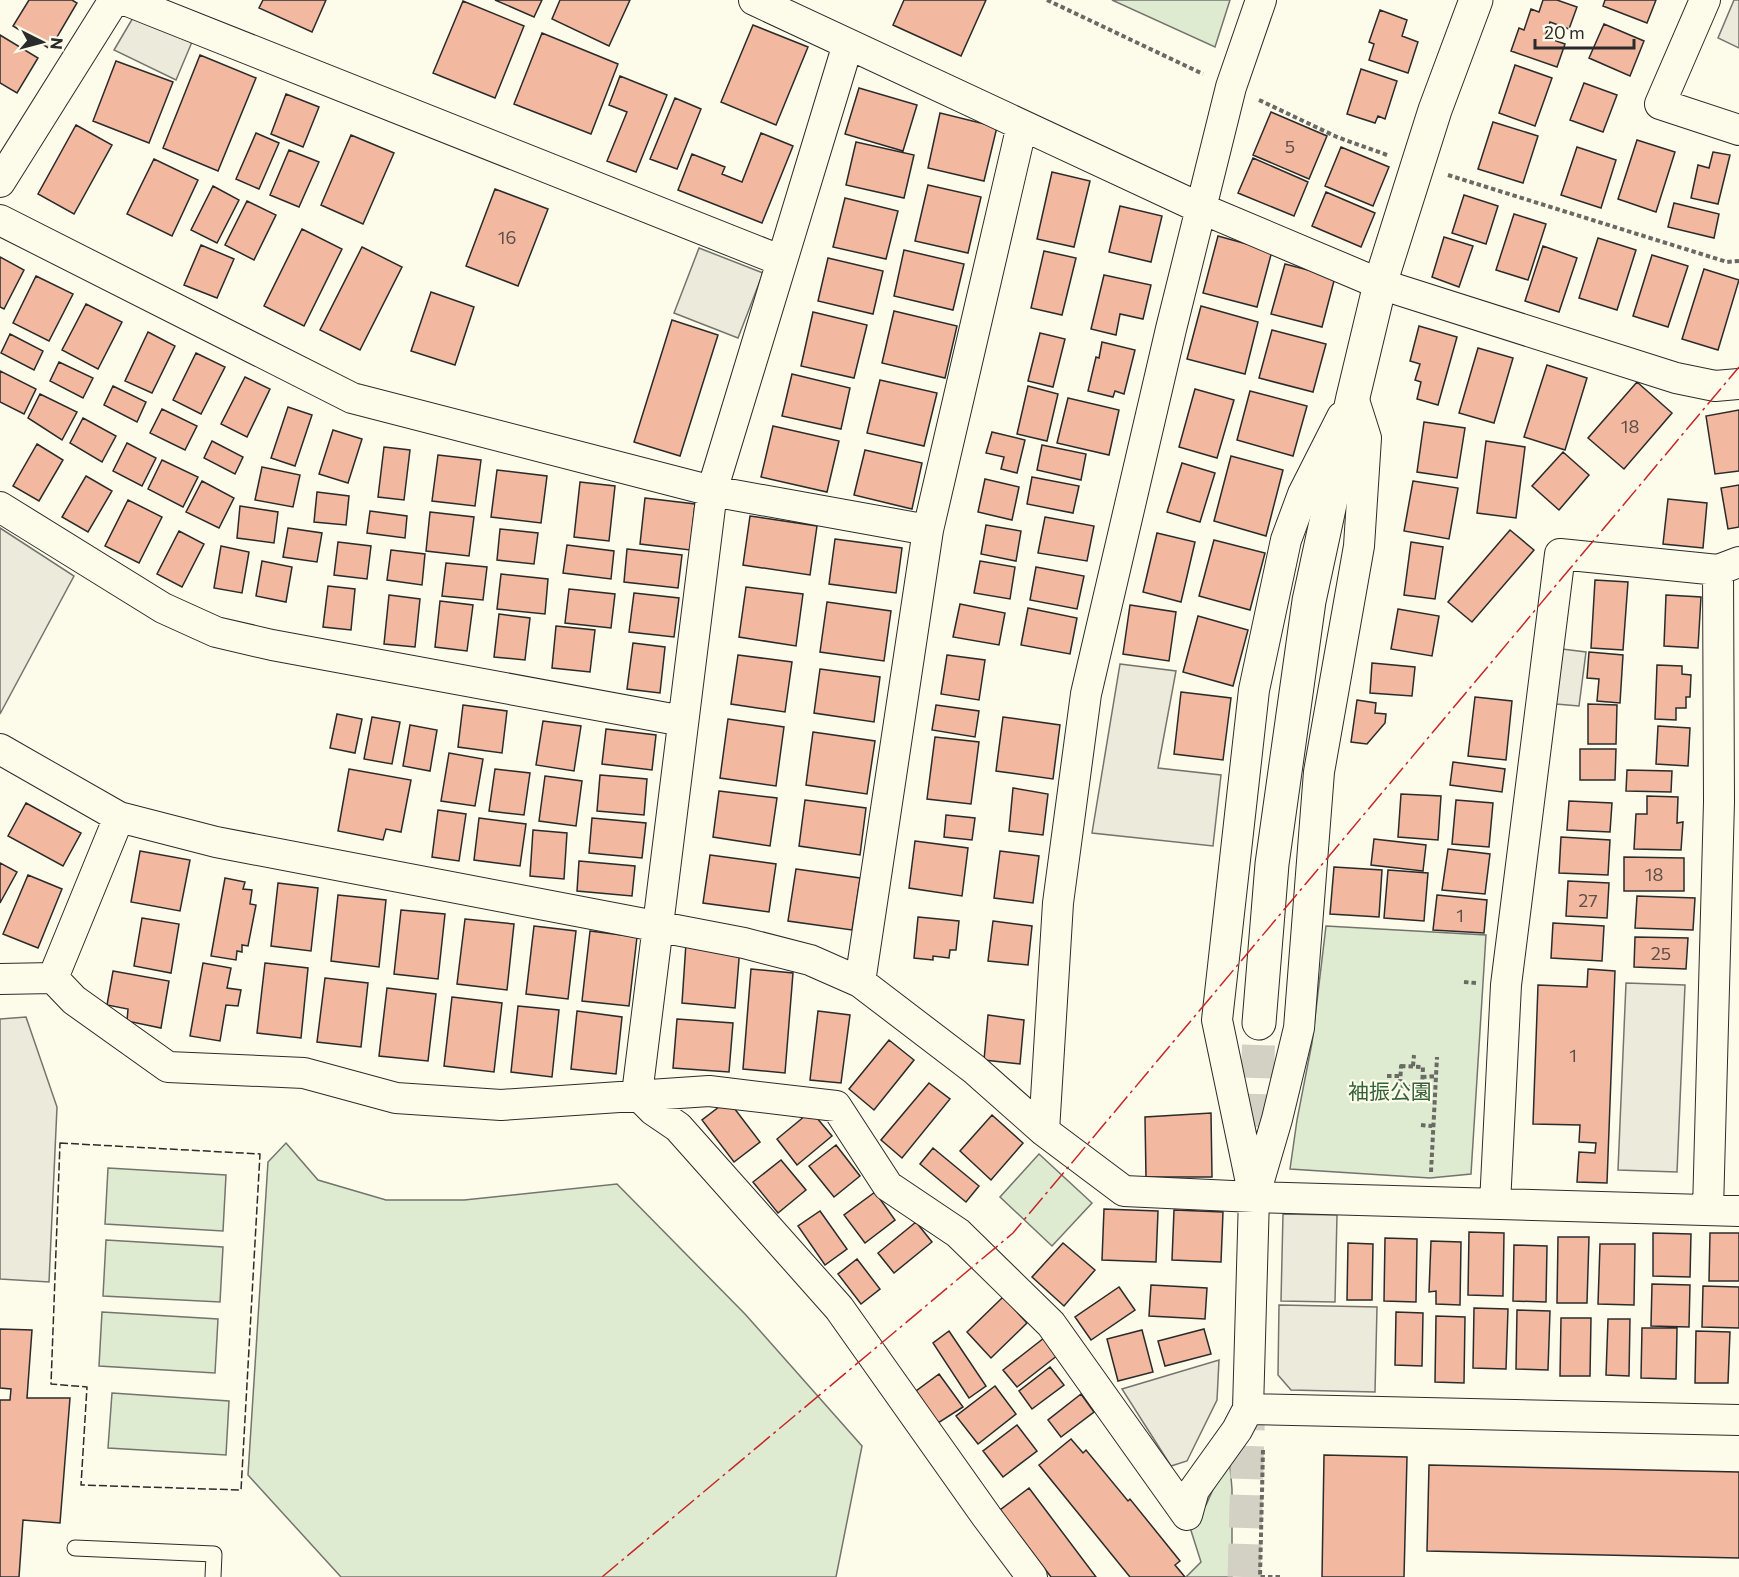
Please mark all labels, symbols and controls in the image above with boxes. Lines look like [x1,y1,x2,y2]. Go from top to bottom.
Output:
north arrow [12,12,72,72]
scale bar [1535,12,1634,50]
text: 20 m [1544,21,1585,43]
text: N [47,37,67,51]
house number: 5 [1285,135,1295,157]
house number: 16 [498,226,516,248]
house number: 18 [1621,415,1639,437]
house number: 18 [1645,863,1663,885]
house number: 27 [1578,889,1598,911]
house number: 1 [1456,904,1464,926]
house number: 25 [1651,942,1671,964]
house number: 1 [1569,1044,1577,1066]
park label: 袖振公園 [1348,1078,1432,1103]

